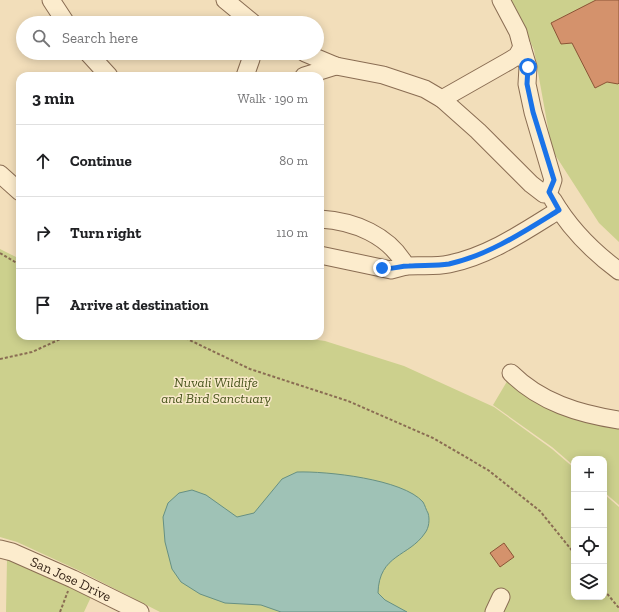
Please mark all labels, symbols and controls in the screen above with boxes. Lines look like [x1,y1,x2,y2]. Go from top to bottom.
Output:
search box [16,16,324,60]
icon: search [30,27,52,49]
text: Search here [62,29,138,47]
route start [519,58,537,76]
text: 3 min [32,88,74,108]
text: Walk · 190 m [238,91,308,106]
icon: ahead [32,150,54,172]
text: Continue [70,152,132,170]
text: 80 m [279,153,308,168]
icon: right [32,222,54,244]
text: Turn right [70,224,141,242]
text: 110 m [276,225,308,240]
route end [373,259,391,277]
icon: arrive [32,294,54,316]
text: Arrive at destination [70,296,209,314]
park label: Nuvali Wildlife and Bird Sanctuary [161,374,271,407]
map controls [571,456,607,600]
button: + [571,456,607,492]
button: − [571,492,607,528]
button: locate [571,528,607,564]
street label: San Jose Drive [28,553,114,606]
button: layers [571,564,607,600]

